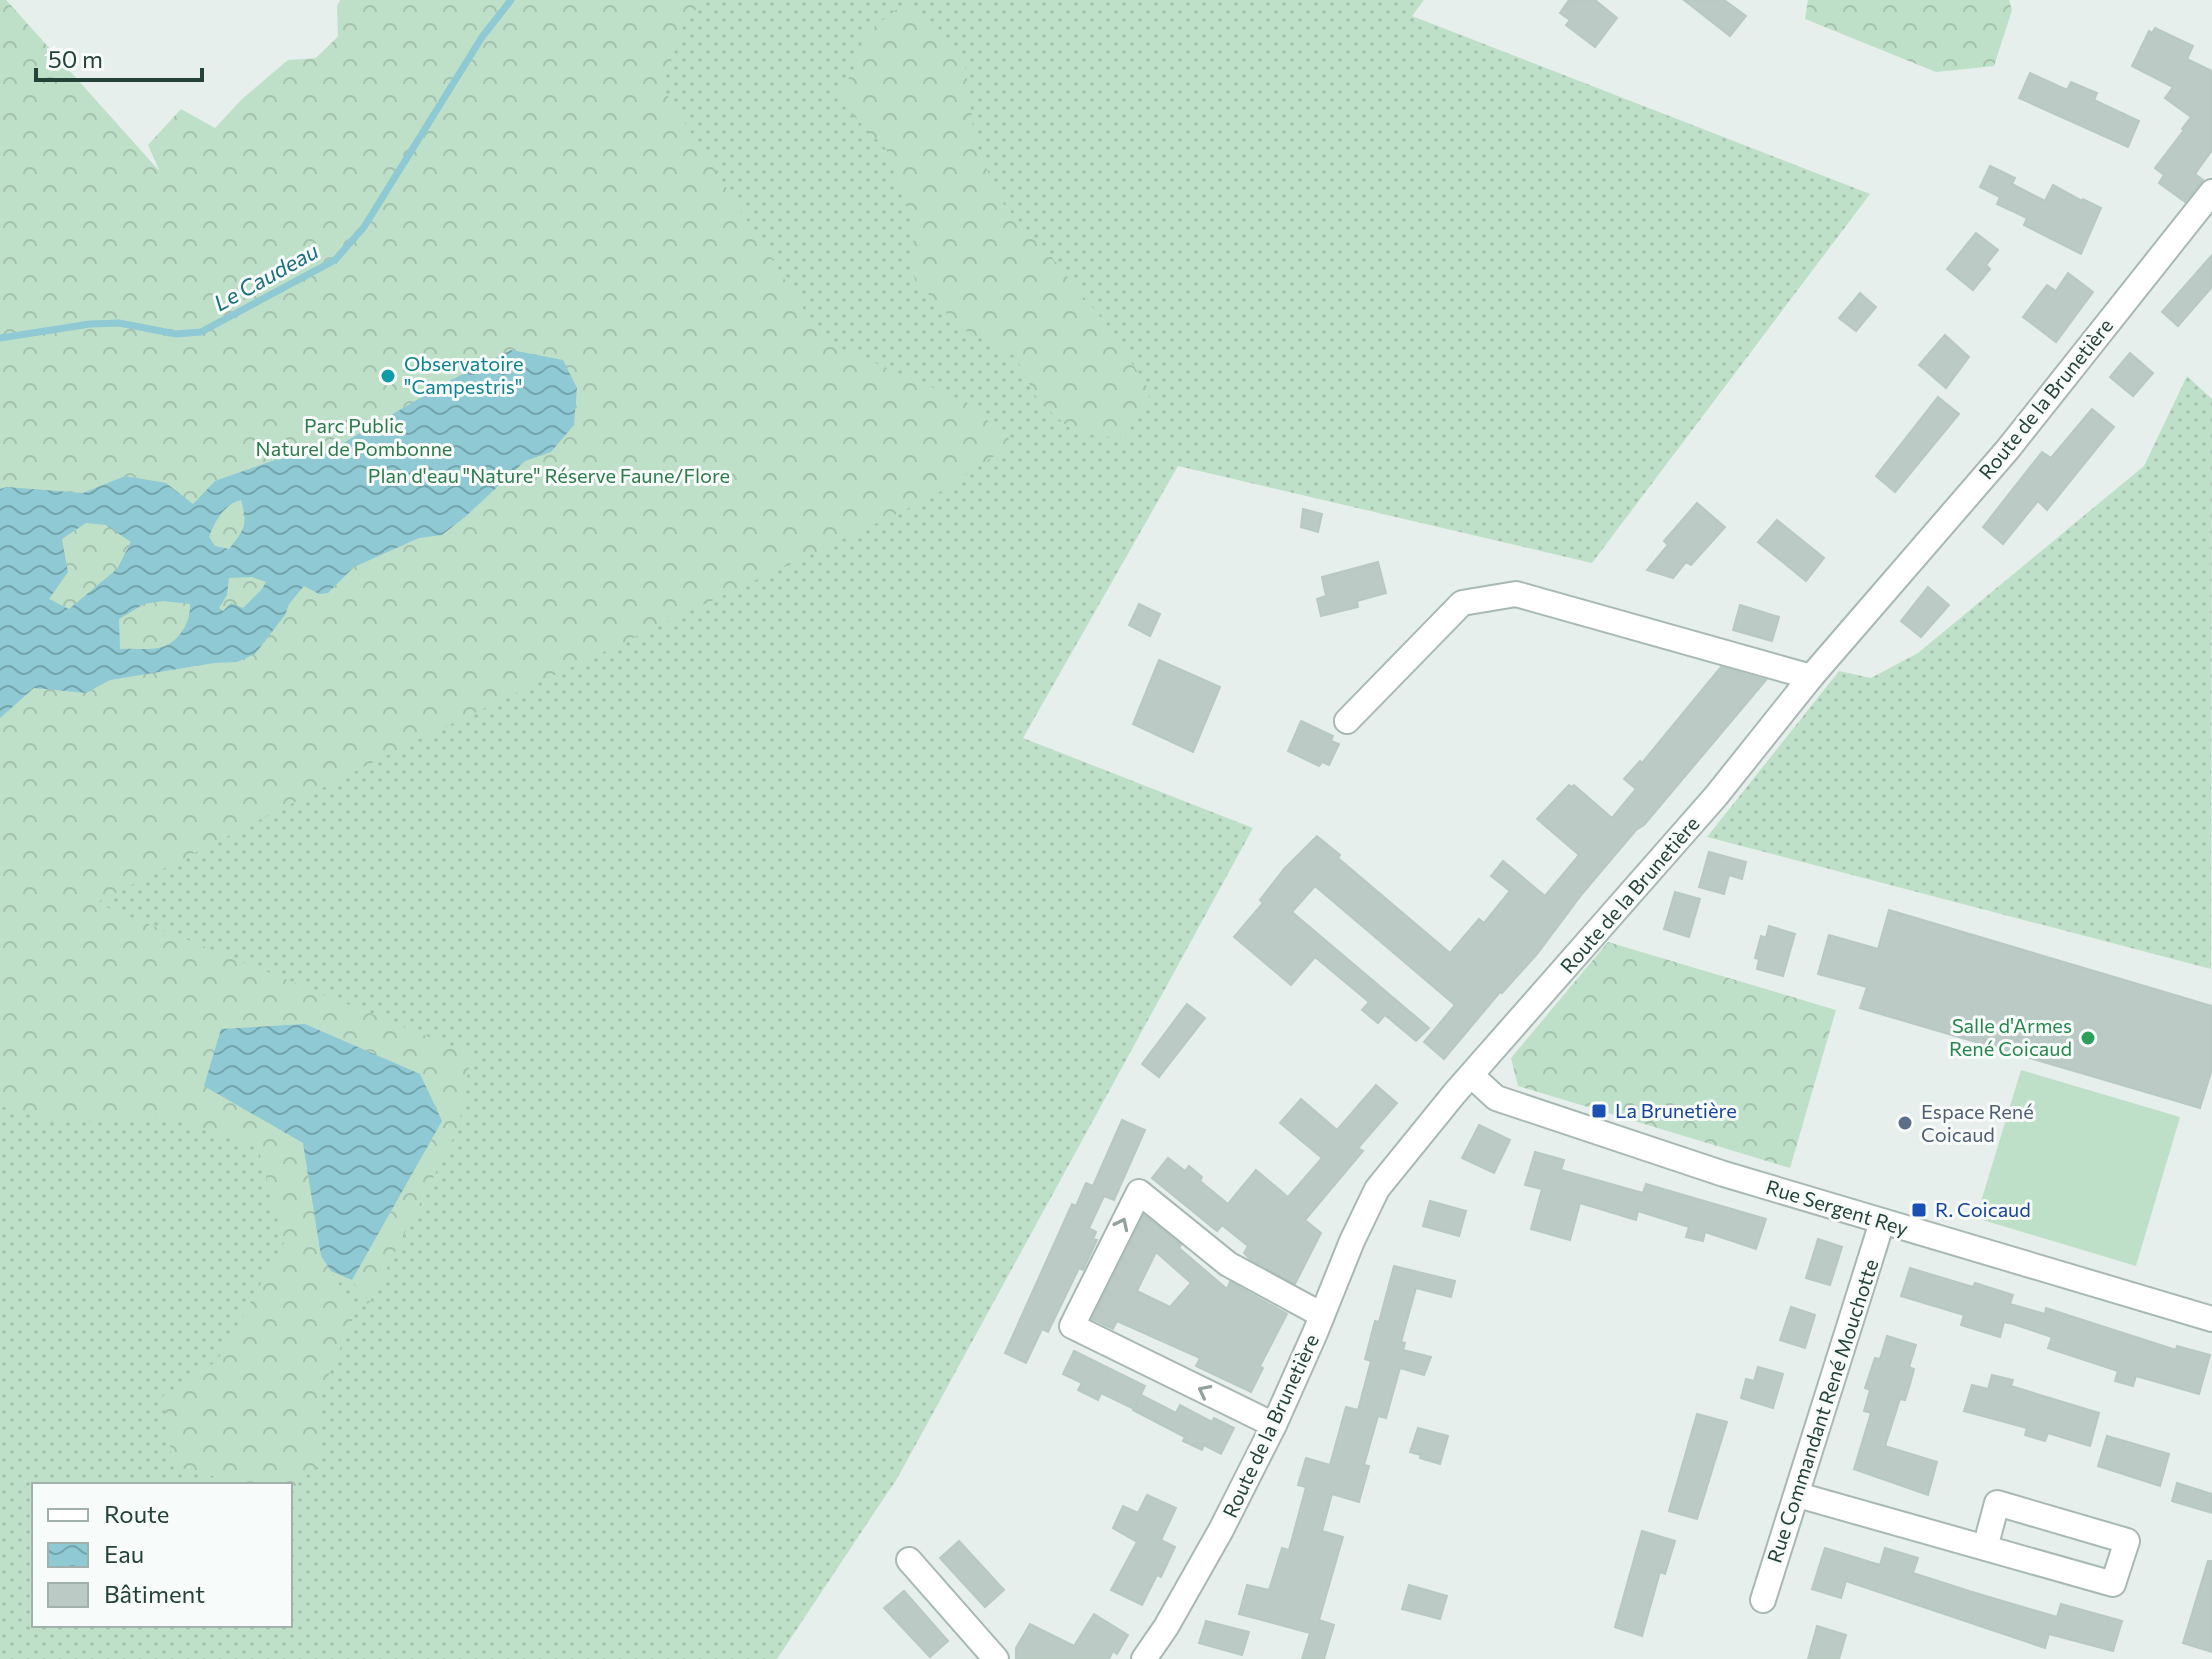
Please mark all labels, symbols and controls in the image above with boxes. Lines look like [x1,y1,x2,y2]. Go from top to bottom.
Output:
scale bar [36,32,202,82]
text: 50 m [48,44,103,73]
water label: Le Caudeau [209,237,323,316]
street label: Route de la Brunetière [1973,313,2117,483]
place label: Observatoire "Campestris" [404,351,523,398]
marker: Observatoire "Campestris" [379,367,397,385]
park label: Parc Public Naturel de Pombonne [256,413,452,460]
park label: Plan d'eau "Nature" Réserve Faune/Flore [368,463,730,487]
street label: Route de la Brunetière [1555,811,1704,978]
place label: Salle d'Armes René Coicaud [1949,1013,2072,1060]
marker: Salle d'Armes René Coicaud [2079,1029,2097,1047]
place label: La Brunetière [1615,1098,1737,1122]
place label: Espace René Coicaud [1921,1099,2034,1146]
marker: La Brunetière [1590,1102,1608,1120]
marker: Espace René Coicaud [1896,1114,1914,1132]
street label: Rue Sergent Rey [1763,1174,1911,1240]
place label: R. Coicaud [1935,1197,2031,1221]
marker: R. Coicaud [1910,1201,1928,1219]
one-way arrow [1113,1218,1128,1233]
street label: Rue Commandant René Mouchotte [1761,1256,1883,1566]
street label: Route de la Brunetière [1217,1330,1323,1521]
one-way arrow [1198,1385,1213,1401]
legend [32,1483,292,1627]
text: Route [104,1499,169,1528]
text: Eau [104,1539,144,1568]
text: Bâtiment [104,1579,205,1608]

